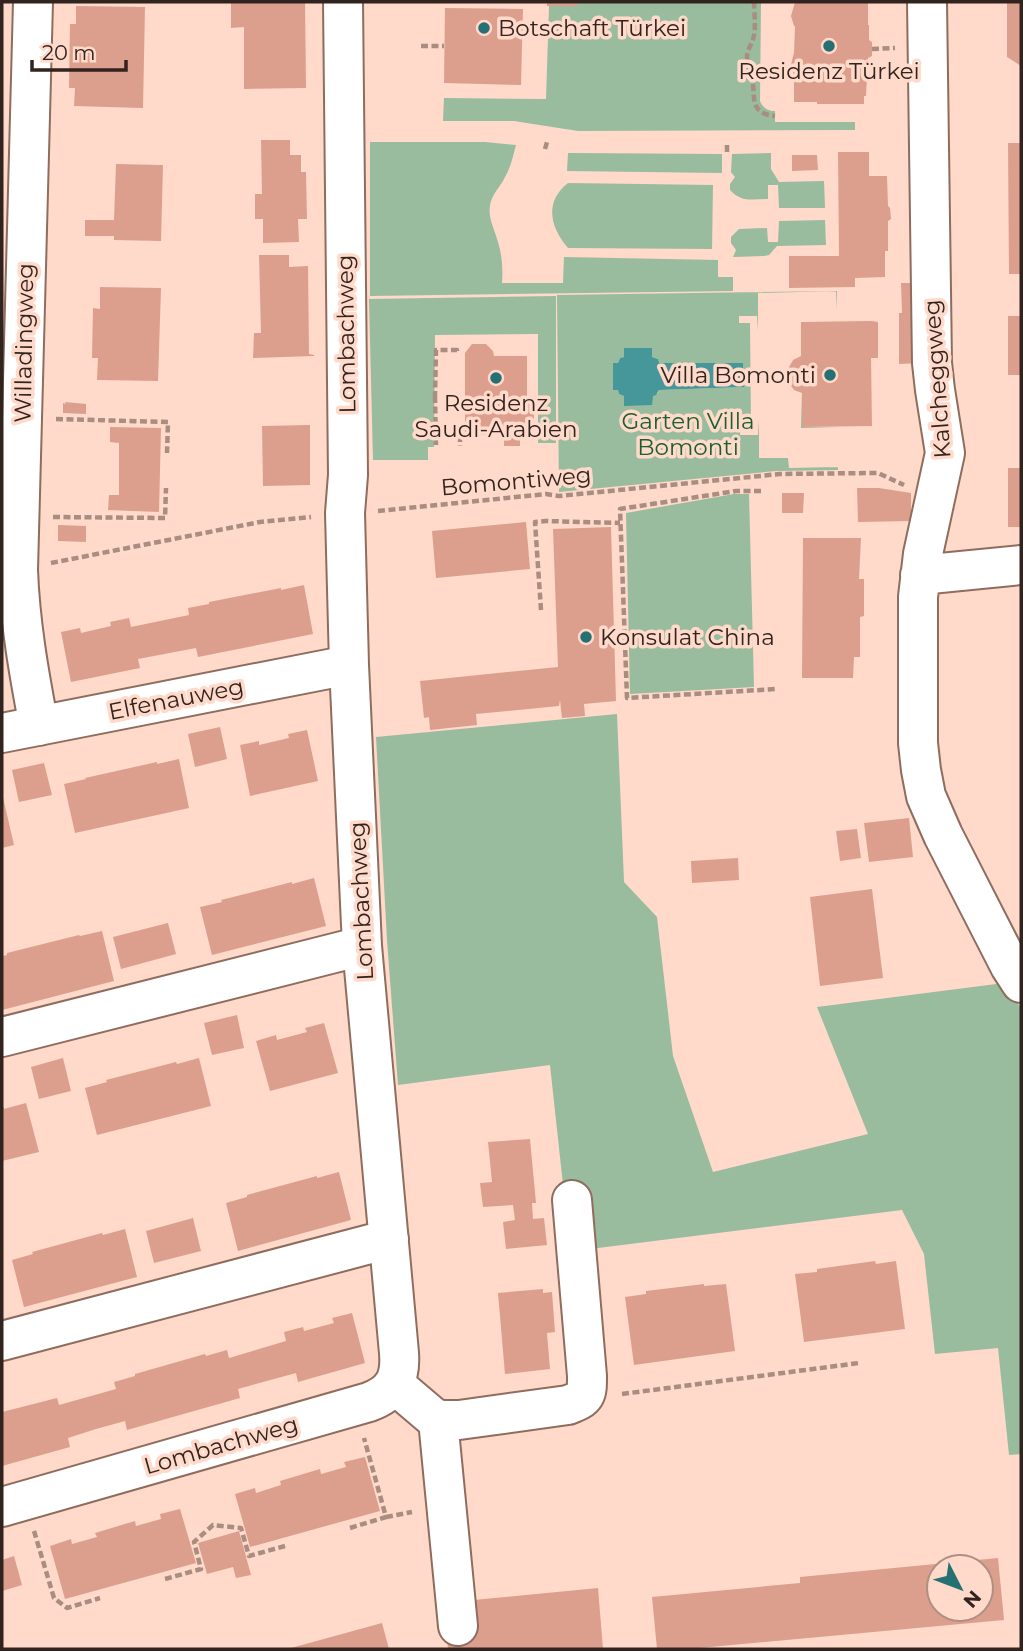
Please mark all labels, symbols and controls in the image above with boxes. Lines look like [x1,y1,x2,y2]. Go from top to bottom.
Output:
place label: Botschaft Türkei [498,14,686,42]
marker: Botschaft Türkei [476,20,492,36]
scale bar [32,28,126,72]
marker: Residenz Türkei [821,38,837,54]
text: 20 m [42,40,96,65]
place label: Residenz Türkei [738,57,920,85]
street label: Lombachweg [331,254,361,414]
street label: Willadingweg [9,263,39,423]
street label: Kalcheggweg [917,299,957,459]
place label: Villa Bomonti [661,361,816,389]
marker: Villa Bomonti [822,367,838,383]
marker: Residenz Saudi-Arabien [488,370,504,386]
place label: Residenz Saudi-Arabien [415,389,577,443]
park label: Garten Villa Bomonti [621,407,755,461]
street label: Bomontiweg [439,460,593,502]
place label: Konsulat China [600,623,775,651]
marker: Konsulat China [578,629,594,645]
street label: Elfenauweg [106,672,246,726]
street label: Lombachweg [343,821,379,981]
street label: Lombachweg [141,1410,301,1480]
north arrow [925,1553,995,1623]
text: N [959,1586,986,1612]

